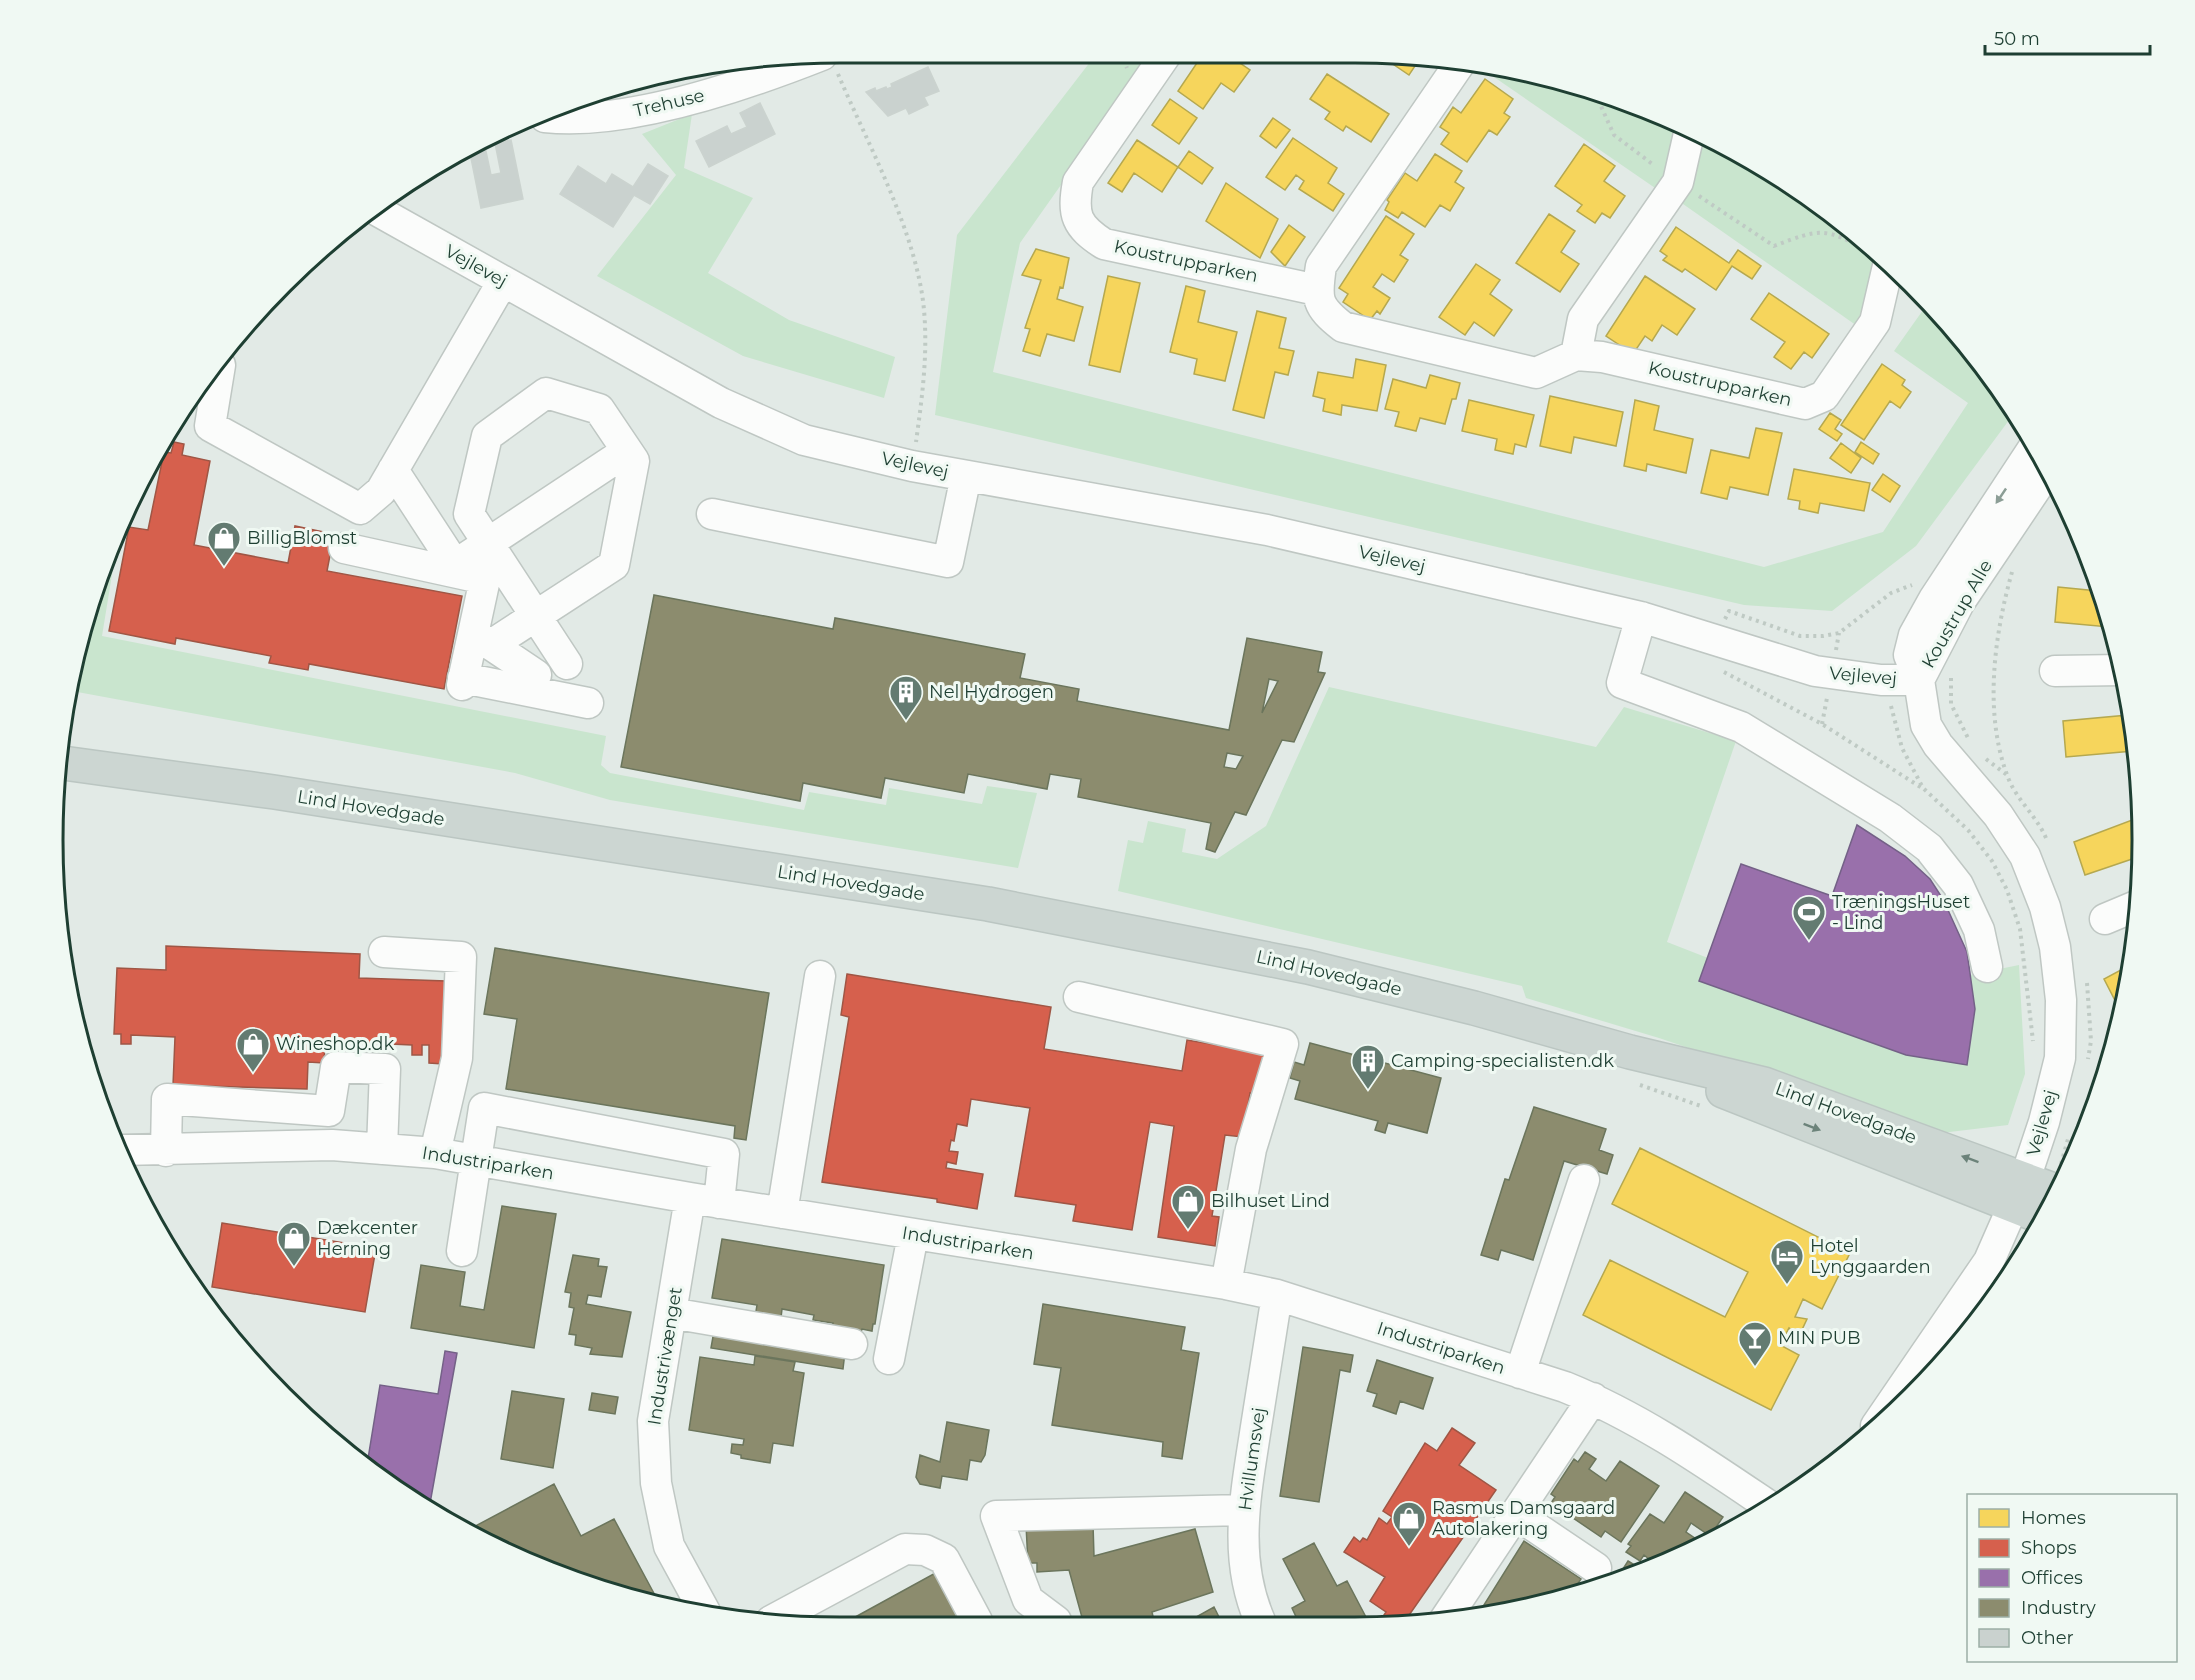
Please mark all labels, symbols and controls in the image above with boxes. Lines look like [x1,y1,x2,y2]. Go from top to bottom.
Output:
scale bar [1985,18,2150,56]
text: 50 m [1994,28,2040,50]
street label: Trehuse [632,84,707,122]
street label: Koustrupparken [1112,235,1260,287]
street label: Vejlevej [441,240,511,292]
street label: Koustrupparken [1646,357,1794,411]
street label: Vejlevej [879,447,951,483]
one-way arrow [1996,488,2007,504]
shop icon: BilligBlomst [206,520,242,567]
place label: BilligBlomst [247,527,357,549]
street label: Vejlevej [1356,541,1428,577]
street label: Koustrup Alle [1917,556,1997,672]
street label: Vejlevej [1828,662,1898,690]
building icon: Nel Hydrogen [888,674,924,721]
place label: Nel Hydrogen [929,681,1054,703]
street label: Lind Hovedgade [296,785,446,831]
street label: Lind Hovedgade [776,860,926,906]
place label: TræningsHuset - Lind [1832,891,1970,934]
sports icon: TræningsHuset - Lind [1791,894,1827,941]
street label: Lind Hovedgade [1254,946,1404,1000]
shop icon: Wineshop.dk [235,1026,271,1073]
place label: Wineshop.dk [276,1033,394,1055]
building icon: Camping-specialisten.dk [1350,1043,1386,1090]
place label: Camping-specialisten.dk [1391,1050,1614,1072]
street label: Lind Hovedgade [1772,1077,1920,1149]
street label: Vejlevej [2022,1087,2062,1159]
one-way arrow [1803,1122,1821,1132]
street label: Industriparken [421,1142,555,1184]
one-way arrow [1961,1153,1979,1163]
shop icon: Bilhuset Lind [1170,1183,1206,1230]
place label: Bilhuset Lind [1211,1190,1330,1212]
place label: Dækcenter Herning [317,1217,418,1260]
shop icon: Dækcenter Herning [276,1220,312,1267]
street label: Industriparken [901,1222,1035,1264]
place label: Hotel Lynggaarden [1810,1235,1931,1278]
hotel icon: Hotel Lynggaarden [1769,1238,1805,1285]
street label: Industrivænget [643,1285,687,1427]
street label: Industriparken [1374,1317,1508,1379]
bar icon: MIN PUB [1737,1320,1773,1367]
place label: MIN PUB [1778,1327,1861,1349]
street label: Hvillumsvej [1234,1406,1270,1512]
legend [1967,1494,2177,1662]
place label: Rasmus Damsgaard Autolakering [1432,1497,1615,1540]
shop icon: Rasmus Damsgaard Autolakering [1391,1500,1427,1547]
text: Homes [2021,1507,2086,1529]
text: Shops [2021,1537,2077,1559]
text: Offices [2021,1567,2083,1589]
text: Industry [2021,1597,2096,1619]
text: Other [2021,1627,2074,1649]

